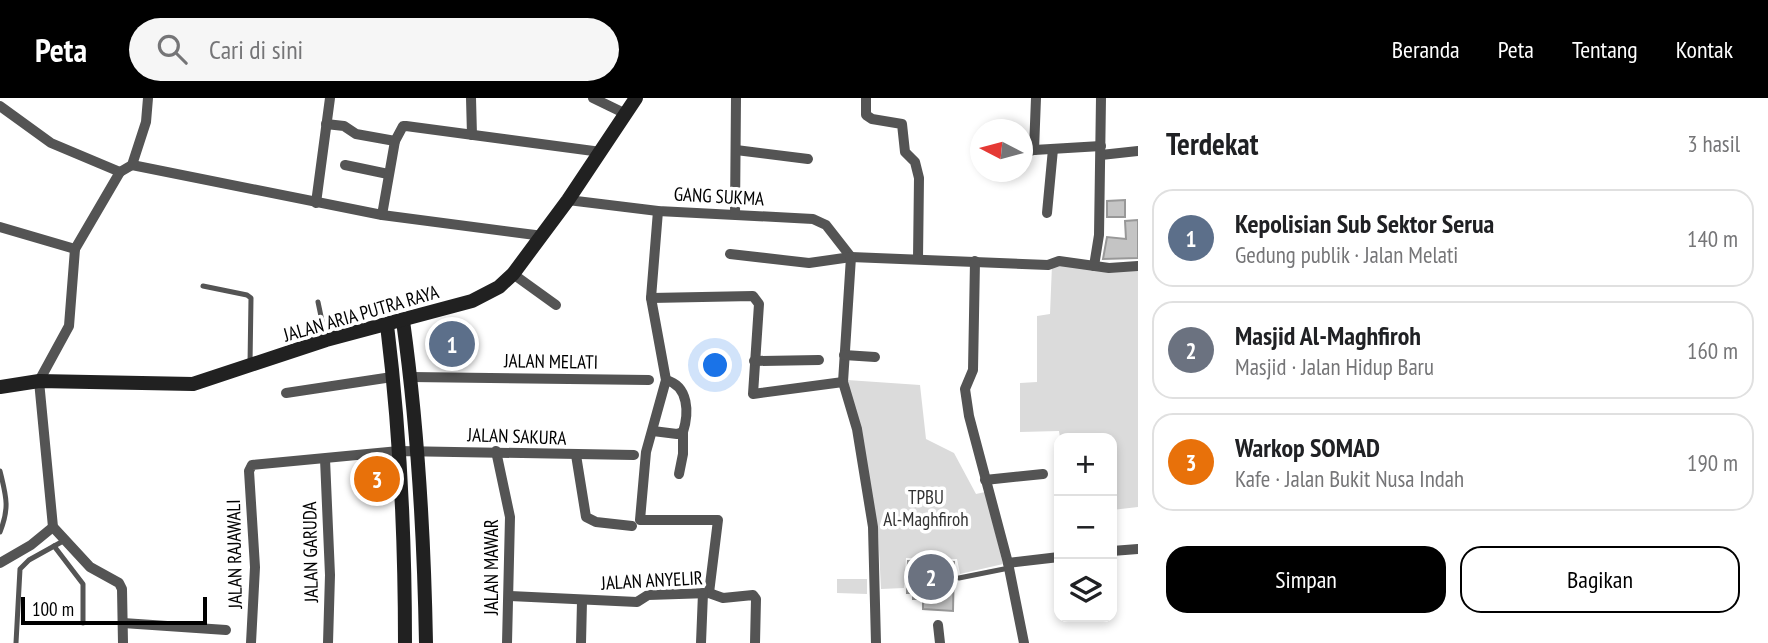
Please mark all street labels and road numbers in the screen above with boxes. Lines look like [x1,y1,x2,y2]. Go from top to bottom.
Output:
street label: GANG SUKMA [673,182,765,210]
street label: JALAN ARIA PUTRA RAYA [280,279,441,347]
street label: JALAN MELATI [503,348,598,374]
street label: JALAN SAKURA [466,422,567,450]
street label: JALAN RAJAWALI [221,499,247,610]
street label: JALAN GARUDA [297,501,323,604]
street label: JALAN MAWAR [479,519,503,616]
street label: JALAN ANYELIR [600,565,703,595]

